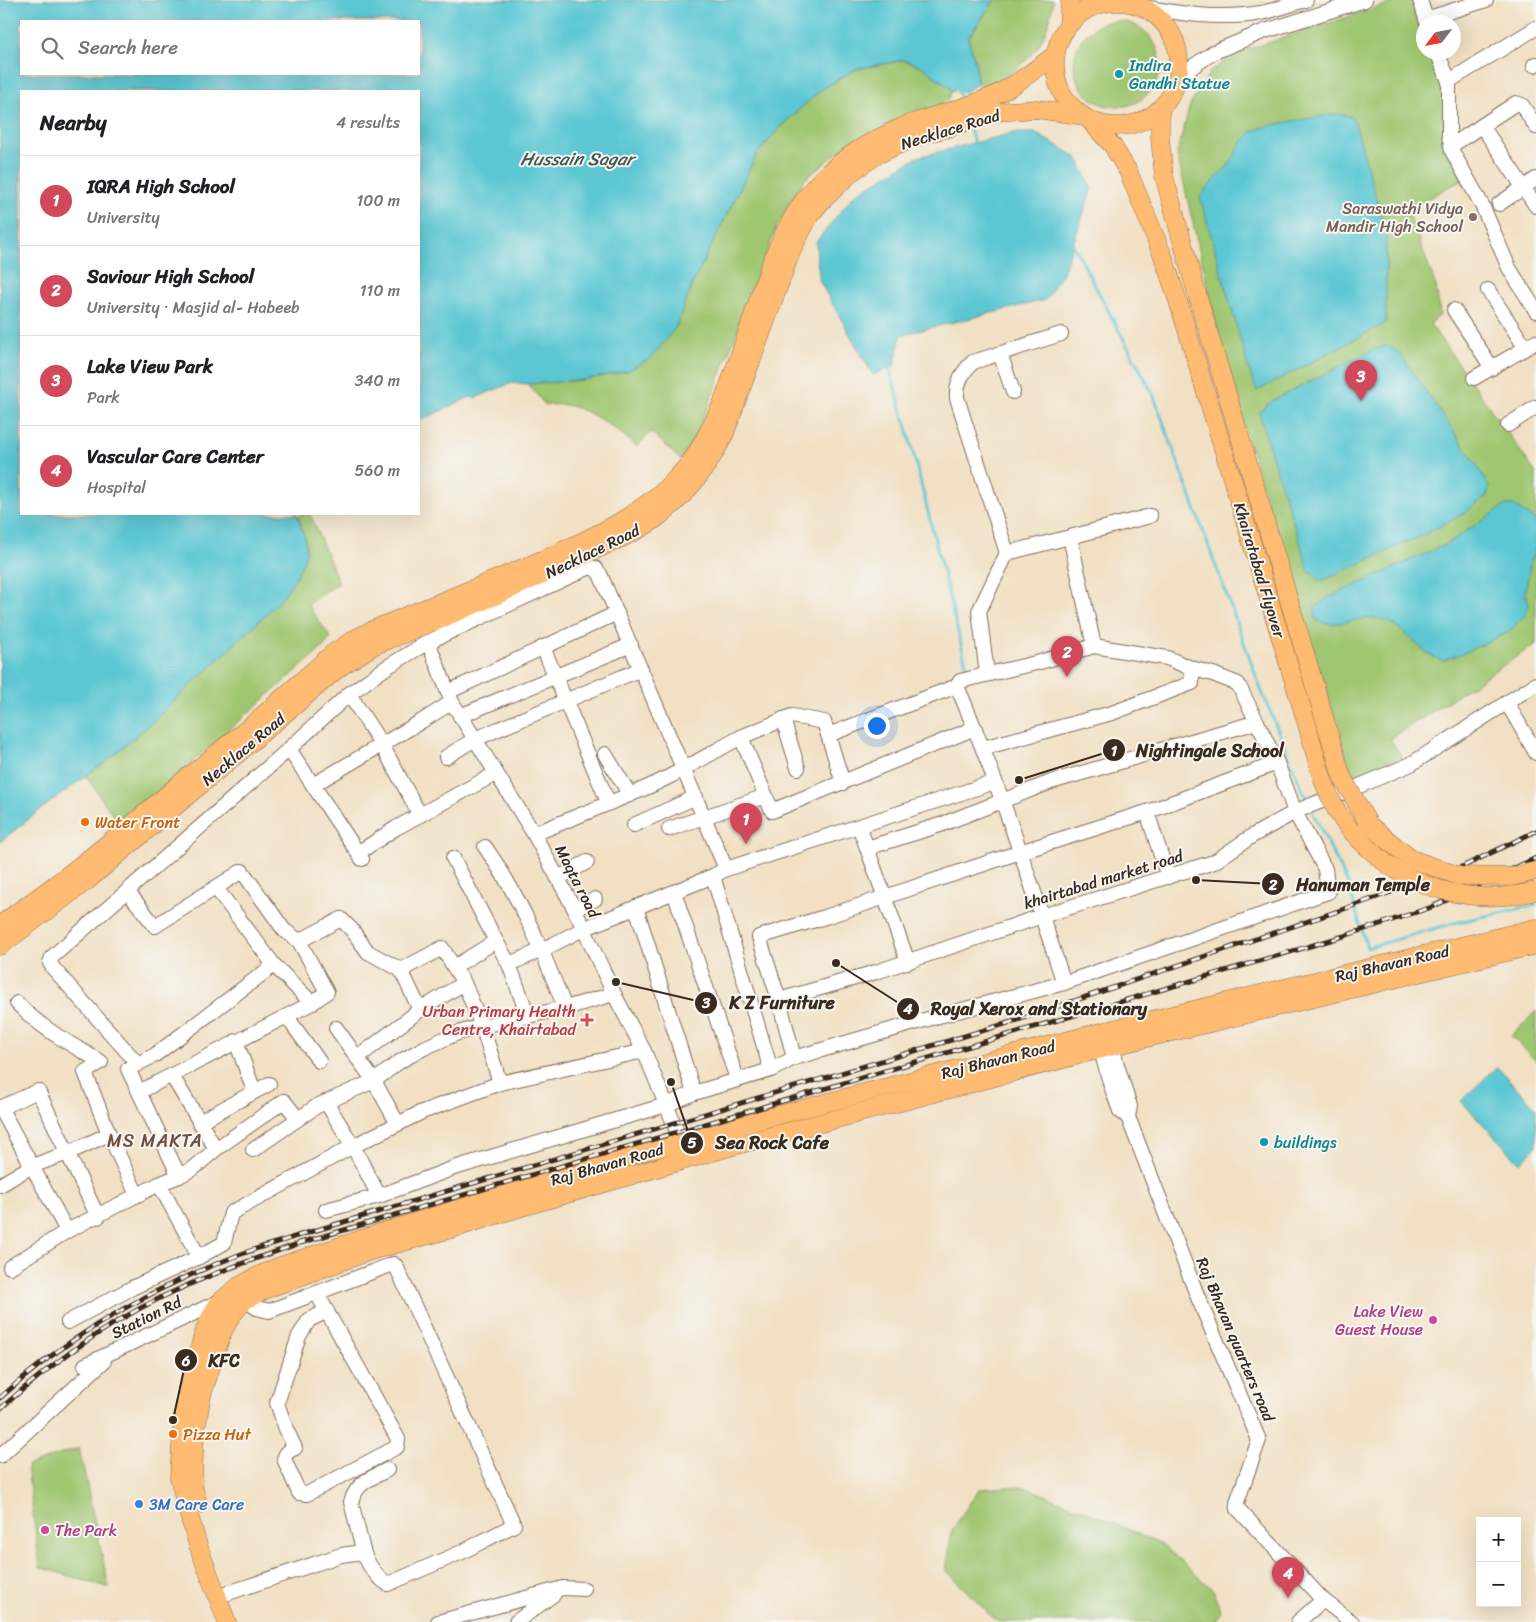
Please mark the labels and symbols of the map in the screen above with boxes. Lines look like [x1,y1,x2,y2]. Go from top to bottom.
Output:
north arrow [1416,15,1461,60]
place label: Indira Gandhi Statue [1128,51,1230,98]
marker: Indira Gandhi Statue [1113,68,1125,80]
street label: Necklace Road [897,100,1005,158]
water label: Hussain Sagar [520,143,637,175]
place label: Saraswathi Vidya Mandir High School [1326,194,1463,241]
marker: Saraswathi Vidya Mandir High School [1467,211,1479,223]
pin: 3 [1345,360,1377,401]
street label: Khairatabad Flyover [1225,499,1294,643]
street label: Necklace Road [540,515,646,587]
pin: 2 [1051,636,1083,677]
street label: Necklace Road [195,704,293,793]
your location [864,713,890,739]
callout: Nightingale School [1101,734,1294,767]
text: Nightingale School [1135,735,1285,767]
text: 1 [1111,738,1118,764]
pin: 1 [730,803,762,844]
place label: Water Front [95,808,180,837]
marker: Water Front [79,816,91,828]
street label: Maqta road [547,839,609,924]
street label: khairtabad market road [1020,841,1188,918]
callout: Hanuman Temple [1261,868,1440,901]
text: Hanuman Temple [1295,869,1431,901]
text: 2 [1268,872,1278,898]
street label: Raj Bhavan Road [1332,936,1454,991]
callout: K Z Furniture [694,986,845,1019]
text: K Z Furniture [728,987,836,1019]
text: 3 [701,990,711,1016]
callout: Royal Xerox and Stationary [896,992,1158,1025]
text: Royal Xerox and Stationary [930,993,1148,1025]
text: 4 [902,996,913,1022]
place label: Urban Primary Health Centre, Khairtabad [422,997,578,1044]
marker: Urban Primary Health Centre, Khairtabad [580,1013,594,1027]
street label: Raj Bhavan Road [938,1031,1060,1088]
district label: MS MAKTA [107,1125,203,1157]
callout: Sea Rock Cafe [680,1126,840,1159]
text: Sea Rock Cafe [714,1127,830,1159]
place label: buildings [1274,1128,1337,1157]
text: 5 [687,1130,697,1156]
street label: Raj Bhavan Road [547,1134,669,1194]
marker: buildings [1258,1136,1270,1148]
street label: Raj Bhavan quarters road [1188,1252,1284,1427]
street label: Station Rd [106,1287,188,1347]
place label: Lake View Guest House [1335,1297,1423,1344]
marker: Lake View Guest House [1427,1314,1439,1326]
callout: KFC [173,1344,250,1377]
text: KFC [207,1345,240,1377]
text: 6 [181,1348,191,1374]
place label: Pizza Hut [183,1420,251,1449]
marker: Pizza Hut [167,1428,179,1440]
place label: 3M Care Care [149,1490,244,1519]
marker: 3M Care Care [133,1498,145,1510]
place label: The Park [55,1516,117,1545]
marker: The Park [39,1524,51,1536]
pin: 4 [1272,1557,1304,1598]

